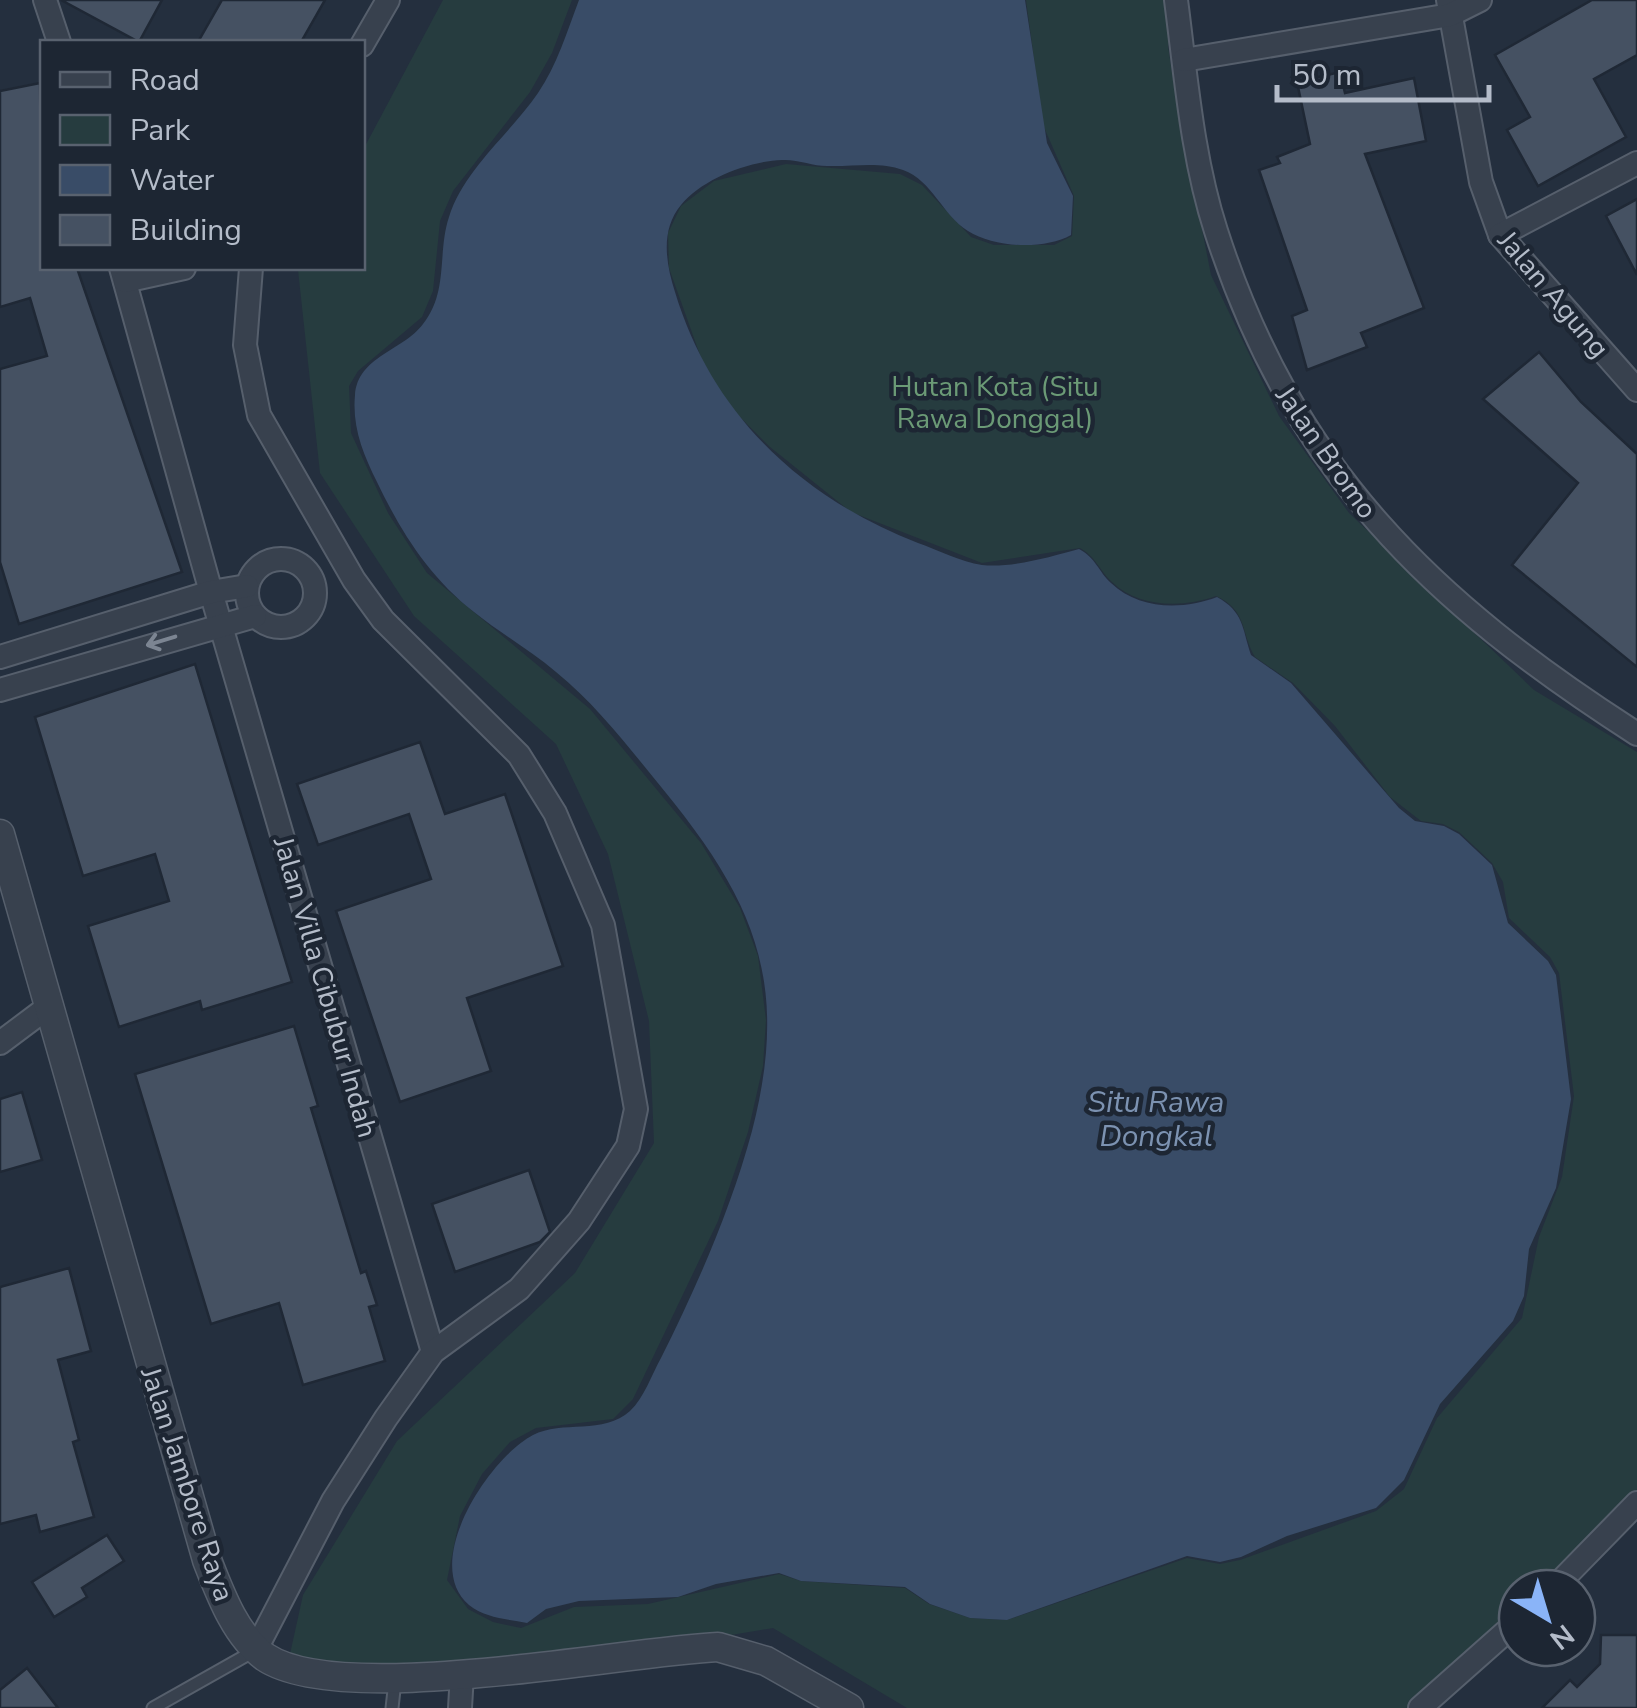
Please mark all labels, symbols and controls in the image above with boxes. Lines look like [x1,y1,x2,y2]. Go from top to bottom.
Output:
legend [40,40,365,270]
scale bar [1277,40,1490,102]
text: 50 m [1292,55,1361,96]
text: Road [130,60,200,101]
text: Park [130,110,191,151]
text: Water [130,160,215,201]
text: Building [130,210,242,251]
street label: Jalan Agung [1488,222,1618,366]
park label: Hutan Kota (Situ Rawa Donggal) [891,368,1099,438]
street label: Jalan Bromo [1266,378,1386,527]
one-way arrow [145,633,177,651]
street label: Jalan Villa Cibubur Indah [264,831,386,1142]
water label: Situ Rawa Dongkal [1087,1082,1225,1157]
street label: Jalan Jambore Raya [131,1361,243,1606]
north arrow [1497,1568,1597,1668]
text: N [1542,1615,1582,1658]

